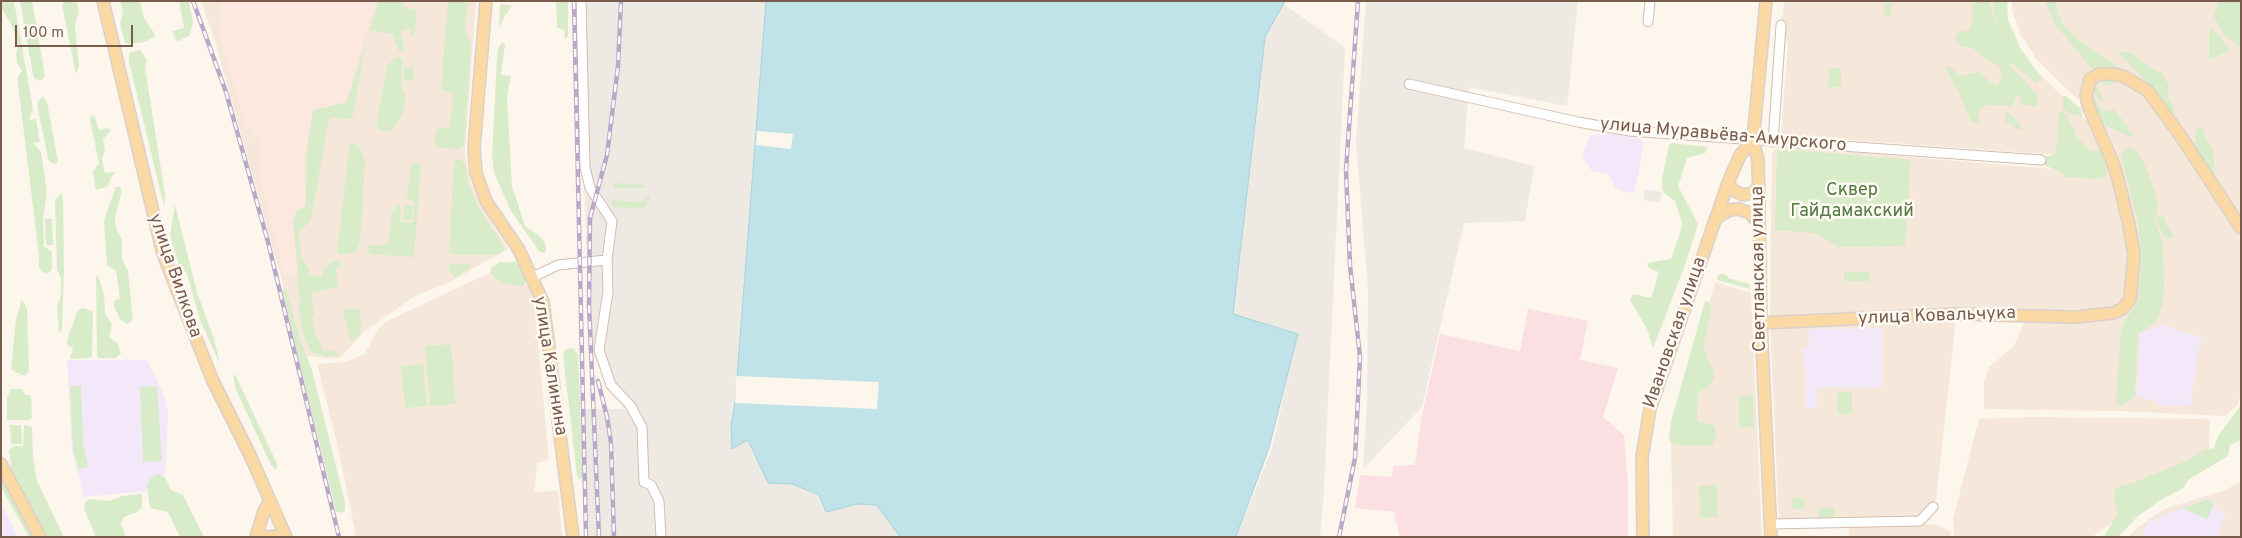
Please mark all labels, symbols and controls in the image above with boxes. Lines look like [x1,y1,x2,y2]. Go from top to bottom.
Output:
scale bar [18,15,135,47]
text: 100 m [23,24,64,43]
street label: улица Муравьёва-Амурского [1599,114,1847,158]
park label: Сквер Гайдамакский [1790,180,1914,222]
street label: Светланская улица [1748,186,1772,352]
street label: улица Вилкова [143,211,205,341]
street label: Ивановская улица [1640,255,1712,411]
street label: улица Калинина [527,295,571,437]
street label: улица Ковальчука [1858,303,2016,331]

